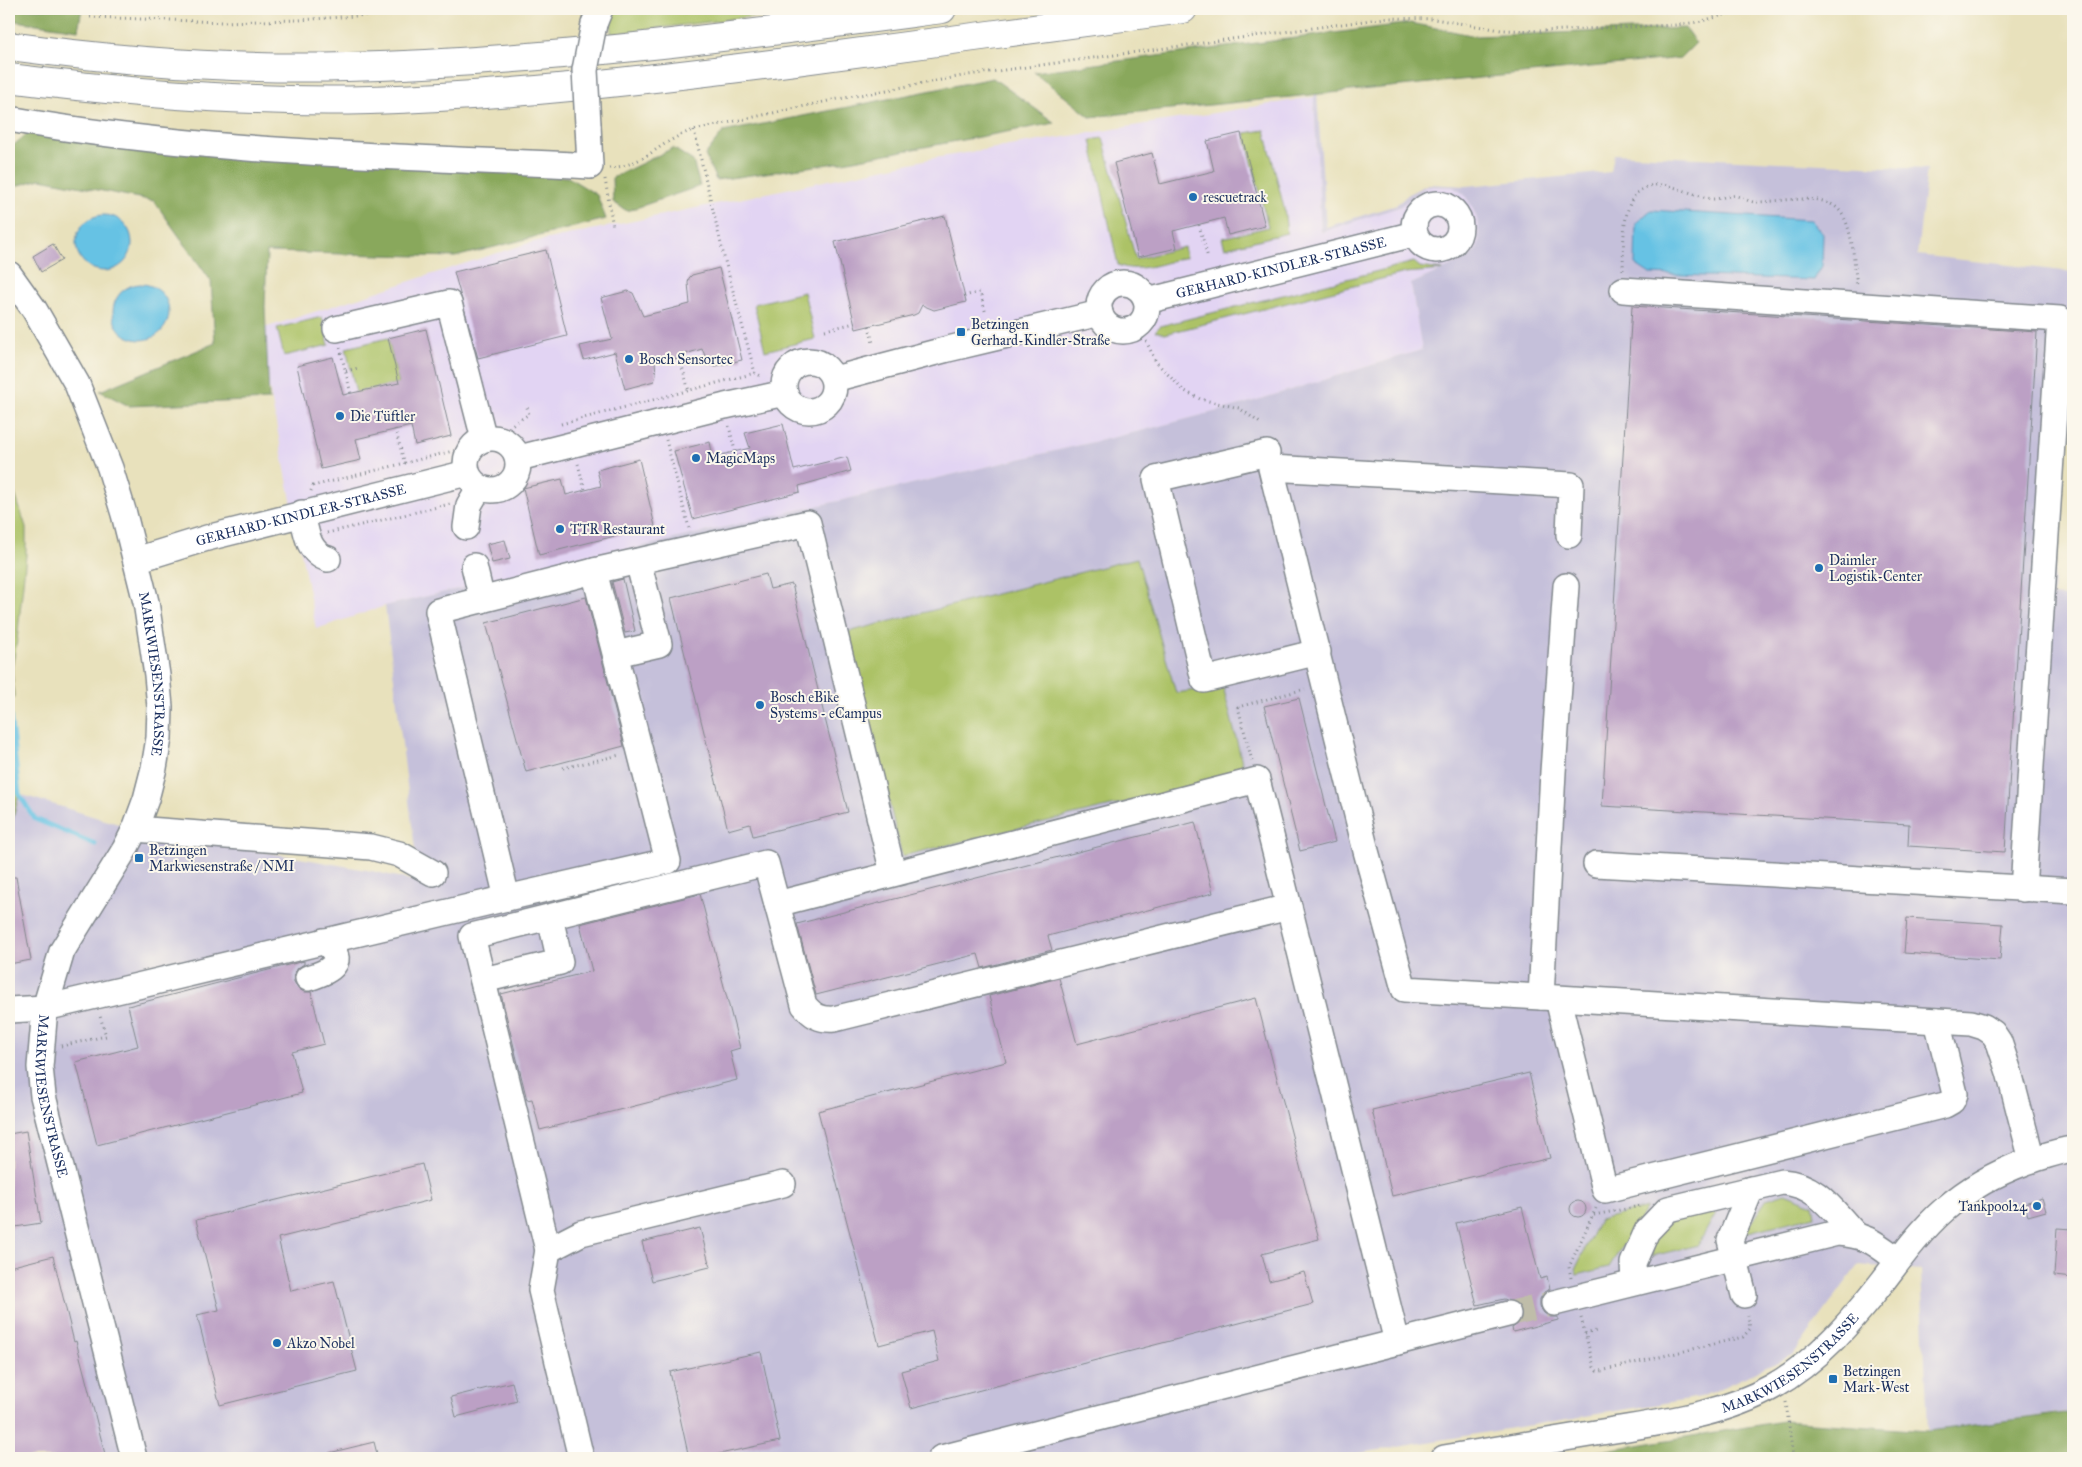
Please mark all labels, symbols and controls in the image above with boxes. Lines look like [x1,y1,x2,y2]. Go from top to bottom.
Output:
place label: rescuetrack [1203,189,1267,206]
marker: rescuetrack [1187,191,1199,203]
street label: GERHARD-KINDLER-STRASSE [1174,233,1388,302]
place label: Betzingen Gerhard-Kindler-Straße [971,316,1110,349]
marker: Betzingen Gerhard-Kindler-Straße [955,326,967,338]
place label: Bosch Sensortec [639,351,733,368]
marker: Bosch Sensortec [623,353,635,365]
place label: Die Tüftler [350,408,416,425]
marker: Die Tüftler [334,410,346,422]
place label: MagicMaps [706,450,775,467]
marker: MagicMaps [690,452,702,464]
street label: GERHARD-KINDLER-STRASSE [194,480,408,549]
place label: TTR Restaurant [570,521,665,538]
marker: TTR Restaurant [554,523,566,535]
place label: Daimler Logistik-Center [1829,552,1923,585]
marker: Daimler Logistik-Center [1813,562,1825,574]
street label: MARKWIESENSTRASSE [135,590,169,758]
place label: Bosch eBike Systems - eCampus [770,689,882,722]
marker: Bosch eBike Systems - eCampus [754,699,766,711]
place label: Betzingen Markwiesenstraße / NMI [149,842,295,875]
marker: Betzingen Markwiesenstraße / NMI [133,852,145,864]
street label: MARKWIESENSTRASSE [31,1014,72,1179]
place label: Tankpool24 [1958,1198,2028,1215]
marker: Tankpool24 [2031,1200,2043,1212]
street label: MARKWIESENSTRASSE [1719,1309,1862,1416]
place label: Akzo Nobel [286,1335,355,1352]
marker: Akzo Nobel [271,1337,283,1349]
place label: Betzingen Mark-West [1843,1363,1909,1396]
marker: Betzingen Mark-West [1827,1373,1839,1385]

